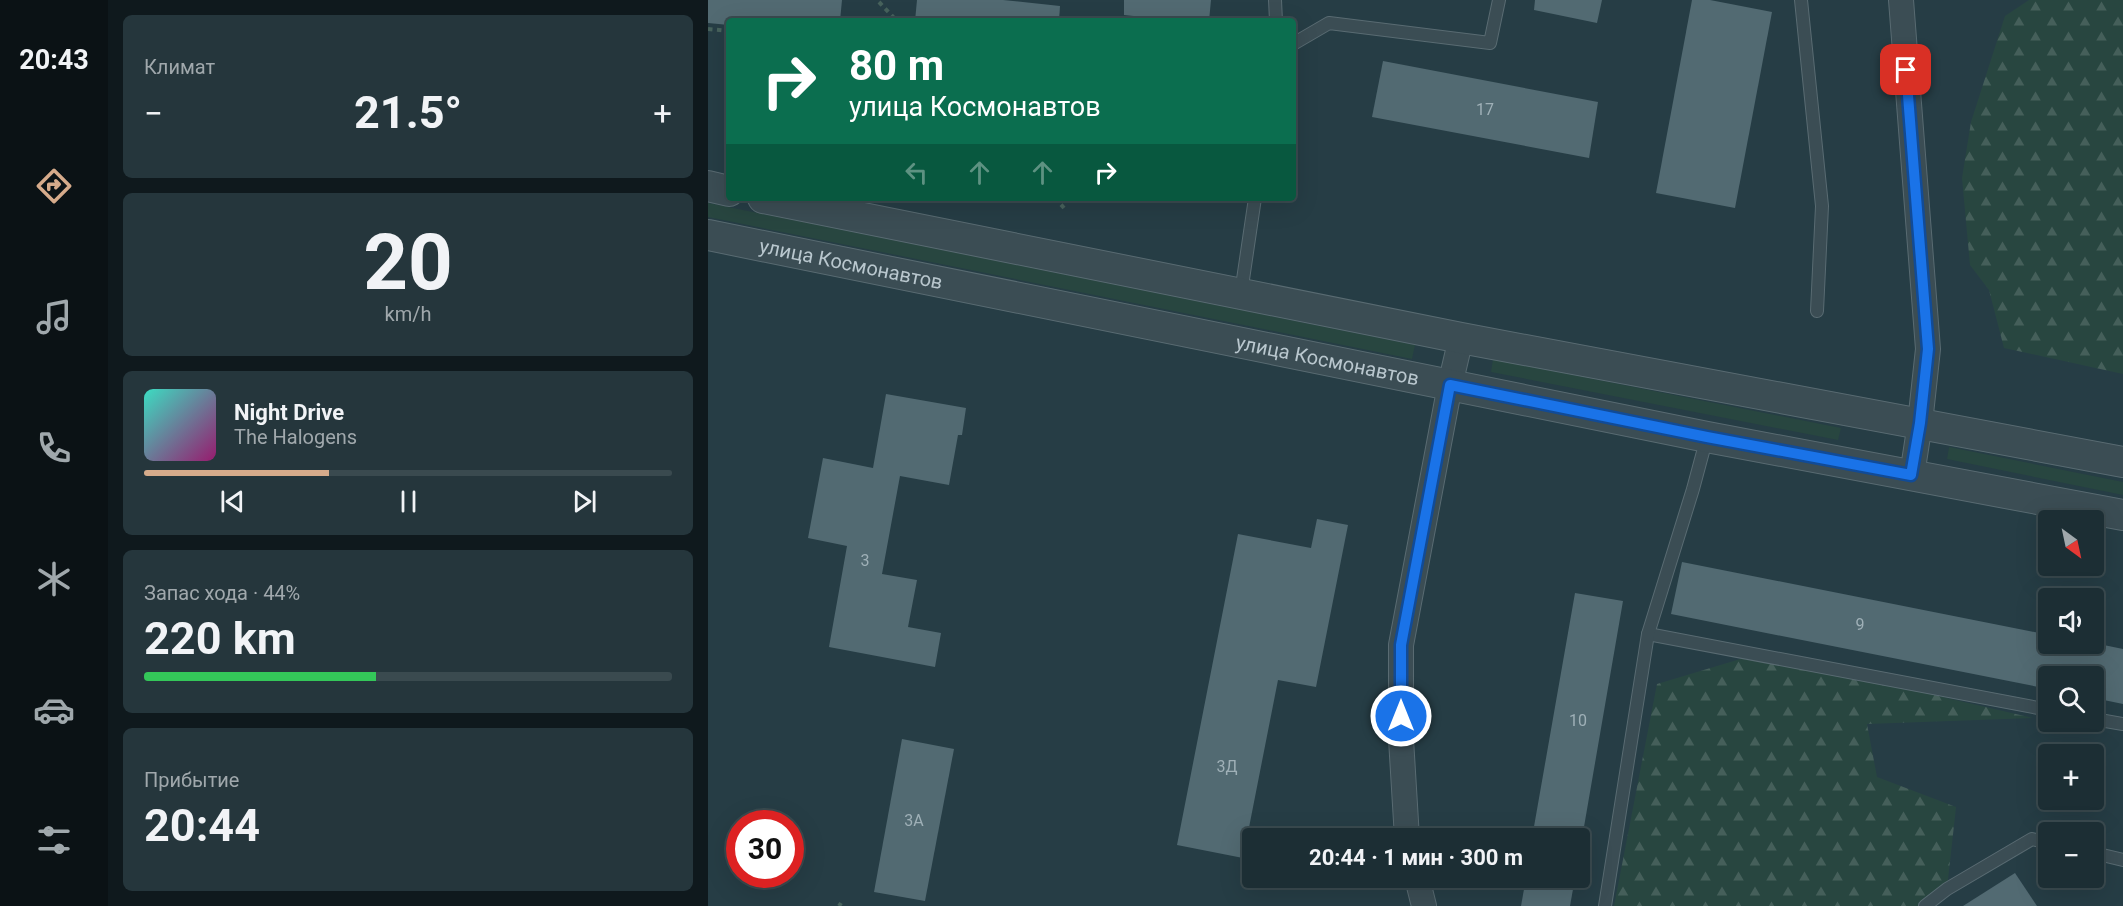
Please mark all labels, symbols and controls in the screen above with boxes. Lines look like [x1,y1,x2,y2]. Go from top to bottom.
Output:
text: 80 m [849,41,944,90]
icon: right [750,42,828,120]
text: 20:43 [19,44,89,76]
pin [1880,44,1931,95]
icon: arrive [1889,53,1922,86]
text: Климат [144,55,215,79]
text: 21.5° [354,86,462,139]
text: улица Космонавтов [849,91,1101,123]
text: − [144,94,163,133]
text: + [653,94,672,133]
house number: 17 [1476,100,1494,119]
icon: left [900,156,933,189]
icon: ahead [963,156,996,189]
icon: ahead [1026,156,1059,189]
icon: right [1089,156,1122,189]
icon: directions [33,165,75,207]
text: 20 [363,217,453,308]
street label: улица Космонавтов [757,234,945,294]
icon: music [33,296,75,338]
text: km/h [385,302,431,326]
street label: улица Космонавтов [1234,330,1421,390]
text: Night Drive [234,400,344,425]
text: The Halogens [234,425,357,449]
icon: phone [33,427,75,469]
icon: previous [216,485,249,518]
icon: pause [392,485,425,518]
icon: next [568,485,601,518]
north arrow [2038,510,2104,576]
map controls [2038,510,2104,888]
house number: 3 [861,551,870,570]
icon: climate [33,558,75,600]
text: Запас хода · 44% [144,581,300,605]
button: sound [2038,588,2104,654]
text: 220 km [144,612,296,665]
house number: 9 [1856,615,1865,634]
button: search [2038,666,2104,732]
position arrow [1369,684,1433,748]
icon: car [33,689,75,731]
house number: 10 [1569,711,1587,730]
button: + [2038,744,2104,810]
house number: 3Д [1216,757,1238,776]
text: Прибытие [144,768,239,792]
text: 20:44 [144,799,260,852]
speed limit sign: 30 [726,810,804,888]
house number: 3А [904,811,924,830]
icon: filters [33,819,75,861]
button: − [2038,822,2104,888]
text: 20:44 · 1 мин · 300 m [1309,845,1523,870]

